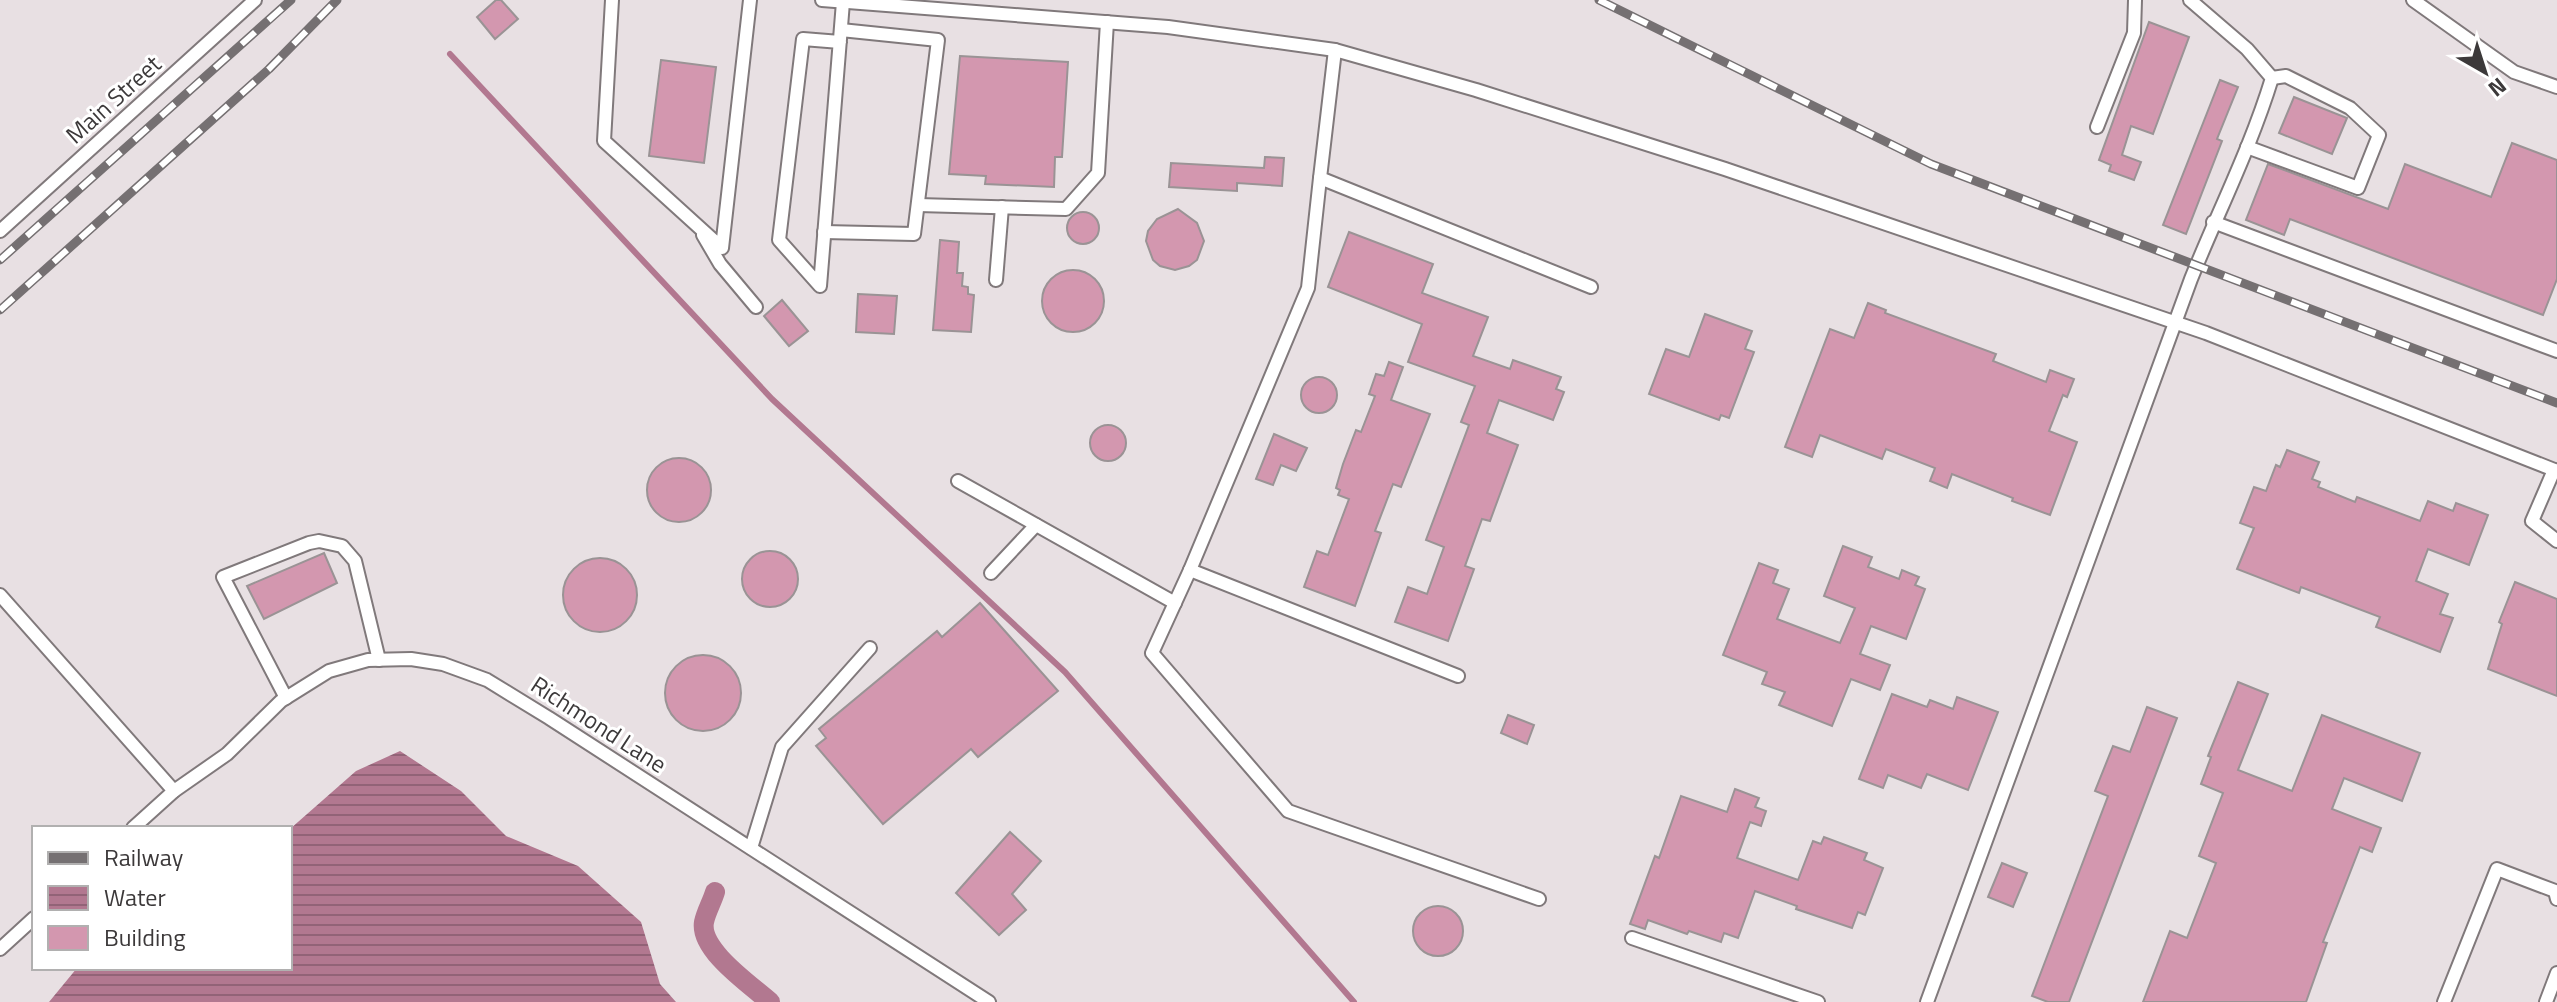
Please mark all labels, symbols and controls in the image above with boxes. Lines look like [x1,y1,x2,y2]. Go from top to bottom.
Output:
north arrow [2445,32,2525,112]
street label: Main Street [57,46,169,152]
text: N [2481,70,2514,106]
street label: Richmond Lane [524,667,674,781]
legend [32,826,292,970]
text: Railway [104,839,184,875]
text: Water [104,879,166,915]
text: Building [104,919,186,955]

